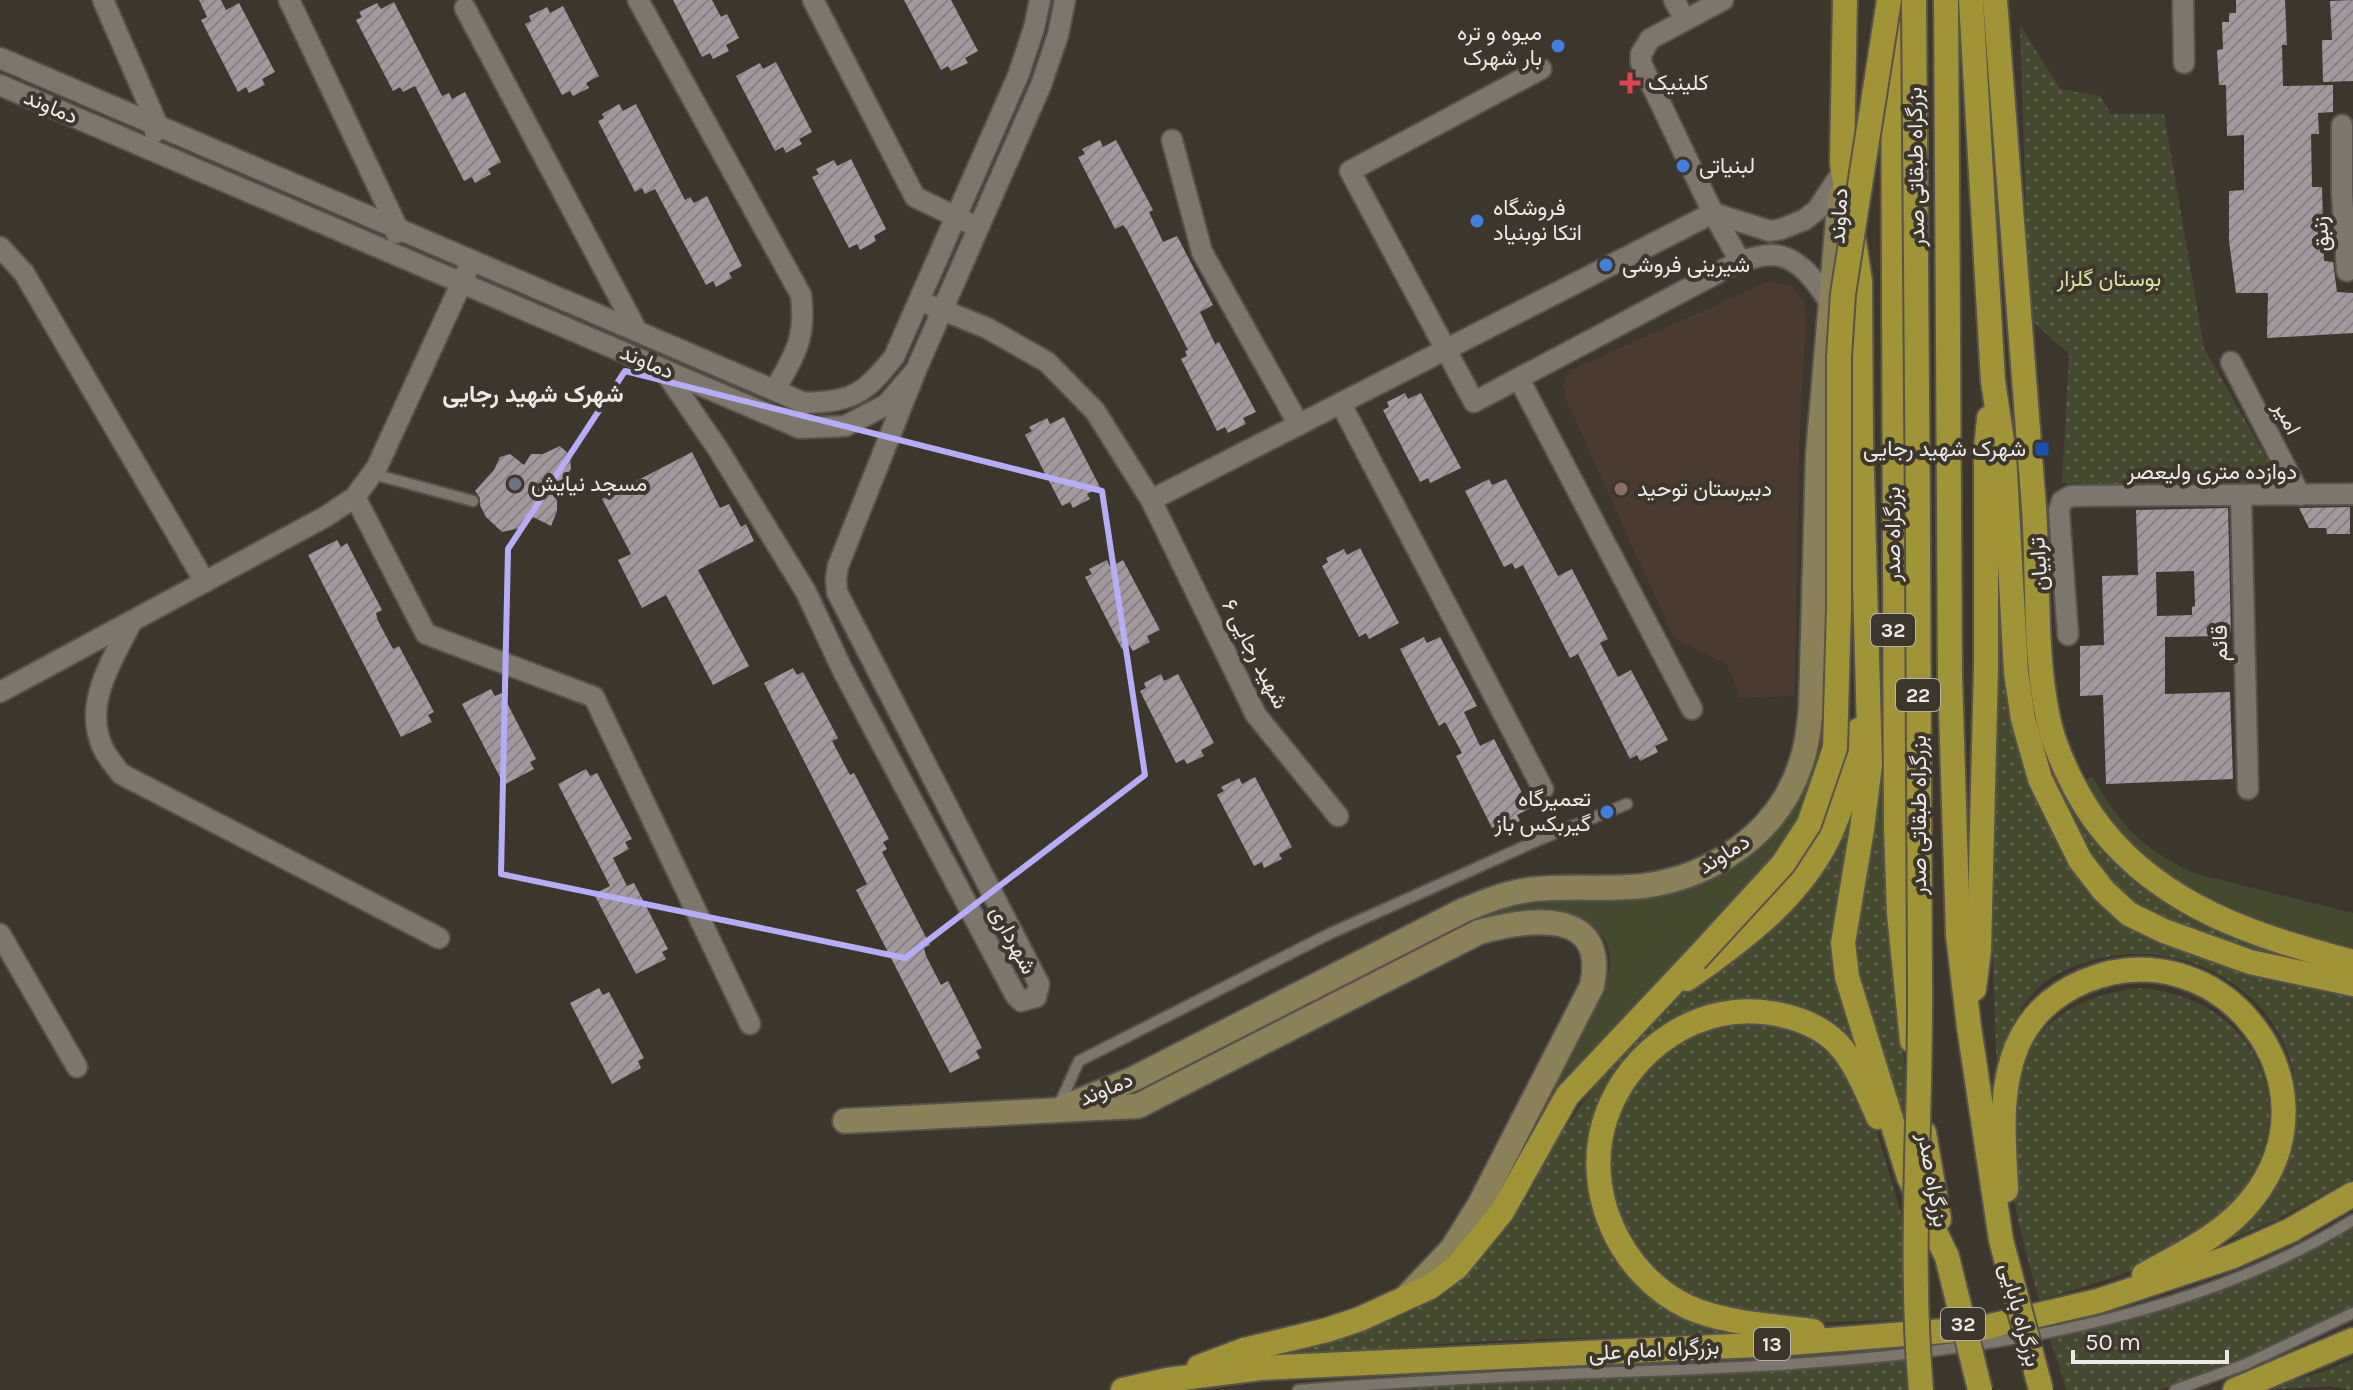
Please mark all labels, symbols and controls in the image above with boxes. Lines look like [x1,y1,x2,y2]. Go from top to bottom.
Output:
place label: میوه و تره بار شهرک [1457,20,1542,71]
marker: میوه و تره بار شهرک [1549,37,1567,55]
place label: کلینیک [1648,70,1709,96]
marker: کلینیک [1619,72,1641,94]
street label: دماوند [20,84,82,130]
street label: بزرگراه طبقاتی صدر [1902,87,1930,248]
place label: لبنیاتی [1699,153,1755,179]
marker: لبنیاتی [1674,157,1692,175]
street label: دماوند [1825,187,1853,245]
place label: فروشگاه اتکا نوبنیاد [1493,195,1582,246]
marker: فروشگاه اتکا نوبنیاد [1468,212,1486,230]
street label: زنبق [2307,215,2335,253]
place label: شیرینی فروشی [1622,252,1750,278]
marker: شیرینی فروشی [1597,256,1615,274]
park label: بوستان گلزار [2056,266,2161,292]
street label: دماوند [616,339,678,385]
district label: شهرک شهید رجایی [442,380,624,409]
street label: امیر [2267,396,2306,439]
place label: شهرک شهید رجایی [1863,436,2026,462]
marker: شهرک شهید رجایی [2033,440,2051,458]
street label: دوازده متری ولیعصر [2126,459,2297,485]
place label: مسجد نیایش [531,471,647,497]
marker: مسجد نیایش [506,475,524,493]
place label: دبیرستان توحید [1637,476,1772,502]
marker: دبیرستان توحید [1612,480,1630,498]
street label: بزرگراه صدر [1880,486,1906,583]
street label: ترابیان [2024,536,2054,592]
street label: شهید رجایی ۶ [1216,595,1294,713]
road number: 32 [1871,614,1915,646]
street label: قائم [2207,625,2234,661]
road number: 22 [1896,679,1940,711]
street label: بزرگراه طبقاتی صدر [1906,735,1932,896]
place label: تعمیرگاه گیربکس باز [1494,786,1591,837]
marker: تعمیرگاه گیربکس باز [1598,803,1616,821]
street label: دماوند [1693,828,1755,880]
street label: شهرداری [984,901,1042,979]
street label: دماوند [1075,1066,1137,1112]
street label: بزرگراه صدر [1912,1130,1954,1229]
street label: بزرگراه بابایی [1994,1260,2046,1370]
road number: 32 [1941,1308,1985,1340]
scale bar [2073,1314,2227,1364]
road number: 13 [1754,1328,1790,1360]
text: 50 m [2085,1328,2141,1356]
street label: بزرگراه امام علی [1588,1334,1720,1367]

